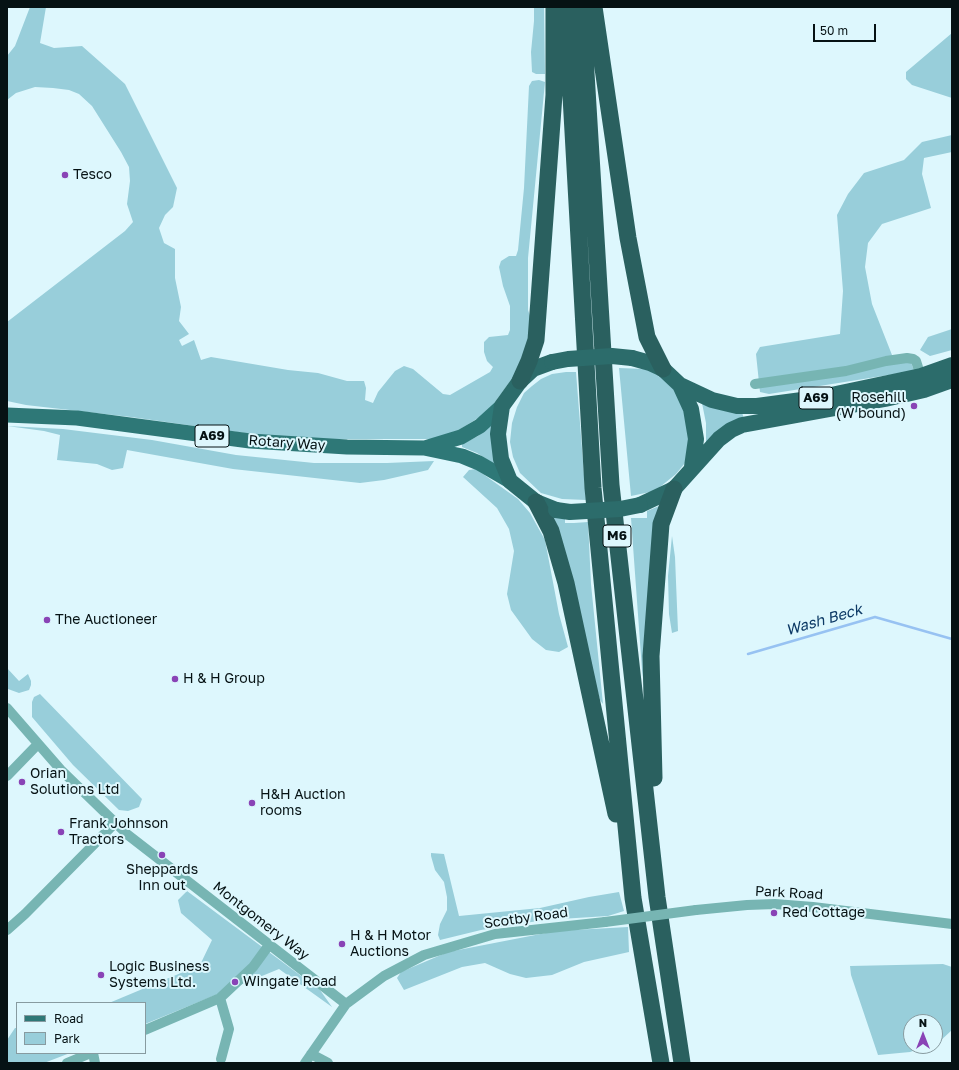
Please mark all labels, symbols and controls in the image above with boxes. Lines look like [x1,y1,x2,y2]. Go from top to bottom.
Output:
scale bar [815,16,878,42]
text: 50 m [820,23,848,38]
place label: Tesco [73,167,112,183]
marker: Tesco [60,170,70,180]
road number: A69 [799,387,833,409]
place label: Rosehill (W bound) [836,390,906,422]
marker: Rosehill (W bound) [909,401,919,411]
road number: A69 [195,425,229,447]
street label: Rotary Way [248,432,326,454]
road number: M6 [603,525,631,547]
water label: Wash Beck [784,601,864,639]
place label: The Auctioneer [55,612,157,628]
marker: The Auctioneer [42,615,52,625]
place label: H & H Group [183,671,265,687]
marker: H & H Group [170,674,180,684]
place label: Orian Solutions Ltd [30,766,119,798]
marker: Orian Solutions Ltd [17,777,27,787]
place label: H&H Auction rooms [260,787,346,820]
marker: H&H Auction rooms [247,798,257,808]
place label: Frank Johnson Tractors [69,816,168,848]
marker: Frank Johnson Tractors [56,827,66,837]
marker: Sheppards Inn out [157,850,167,860]
place label: Sheppards Inn out [126,862,198,894]
street label: Montgomery Way [209,878,313,964]
street label: Park Road [755,883,823,903]
street label: Scotby Road [483,904,569,932]
place label: Red Cottage [782,905,865,921]
marker: Red Cottage [769,908,779,918]
place label: H & H Motor Auctions [350,928,431,960]
marker: H & H Motor Auctions [337,939,347,949]
place label: Logic Business Systems Ltd. [109,959,209,992]
marker: Logic Business Systems Ltd. [96,970,106,980]
place label: Wingate Road [243,974,337,990]
marker: Wingate Road [230,977,240,987]
legend [16,1002,146,1054]
text: Road [54,1011,83,1026]
north arrow [903,1014,943,1054]
text: N [919,1016,927,1029]
text: Park [54,1031,80,1046]

